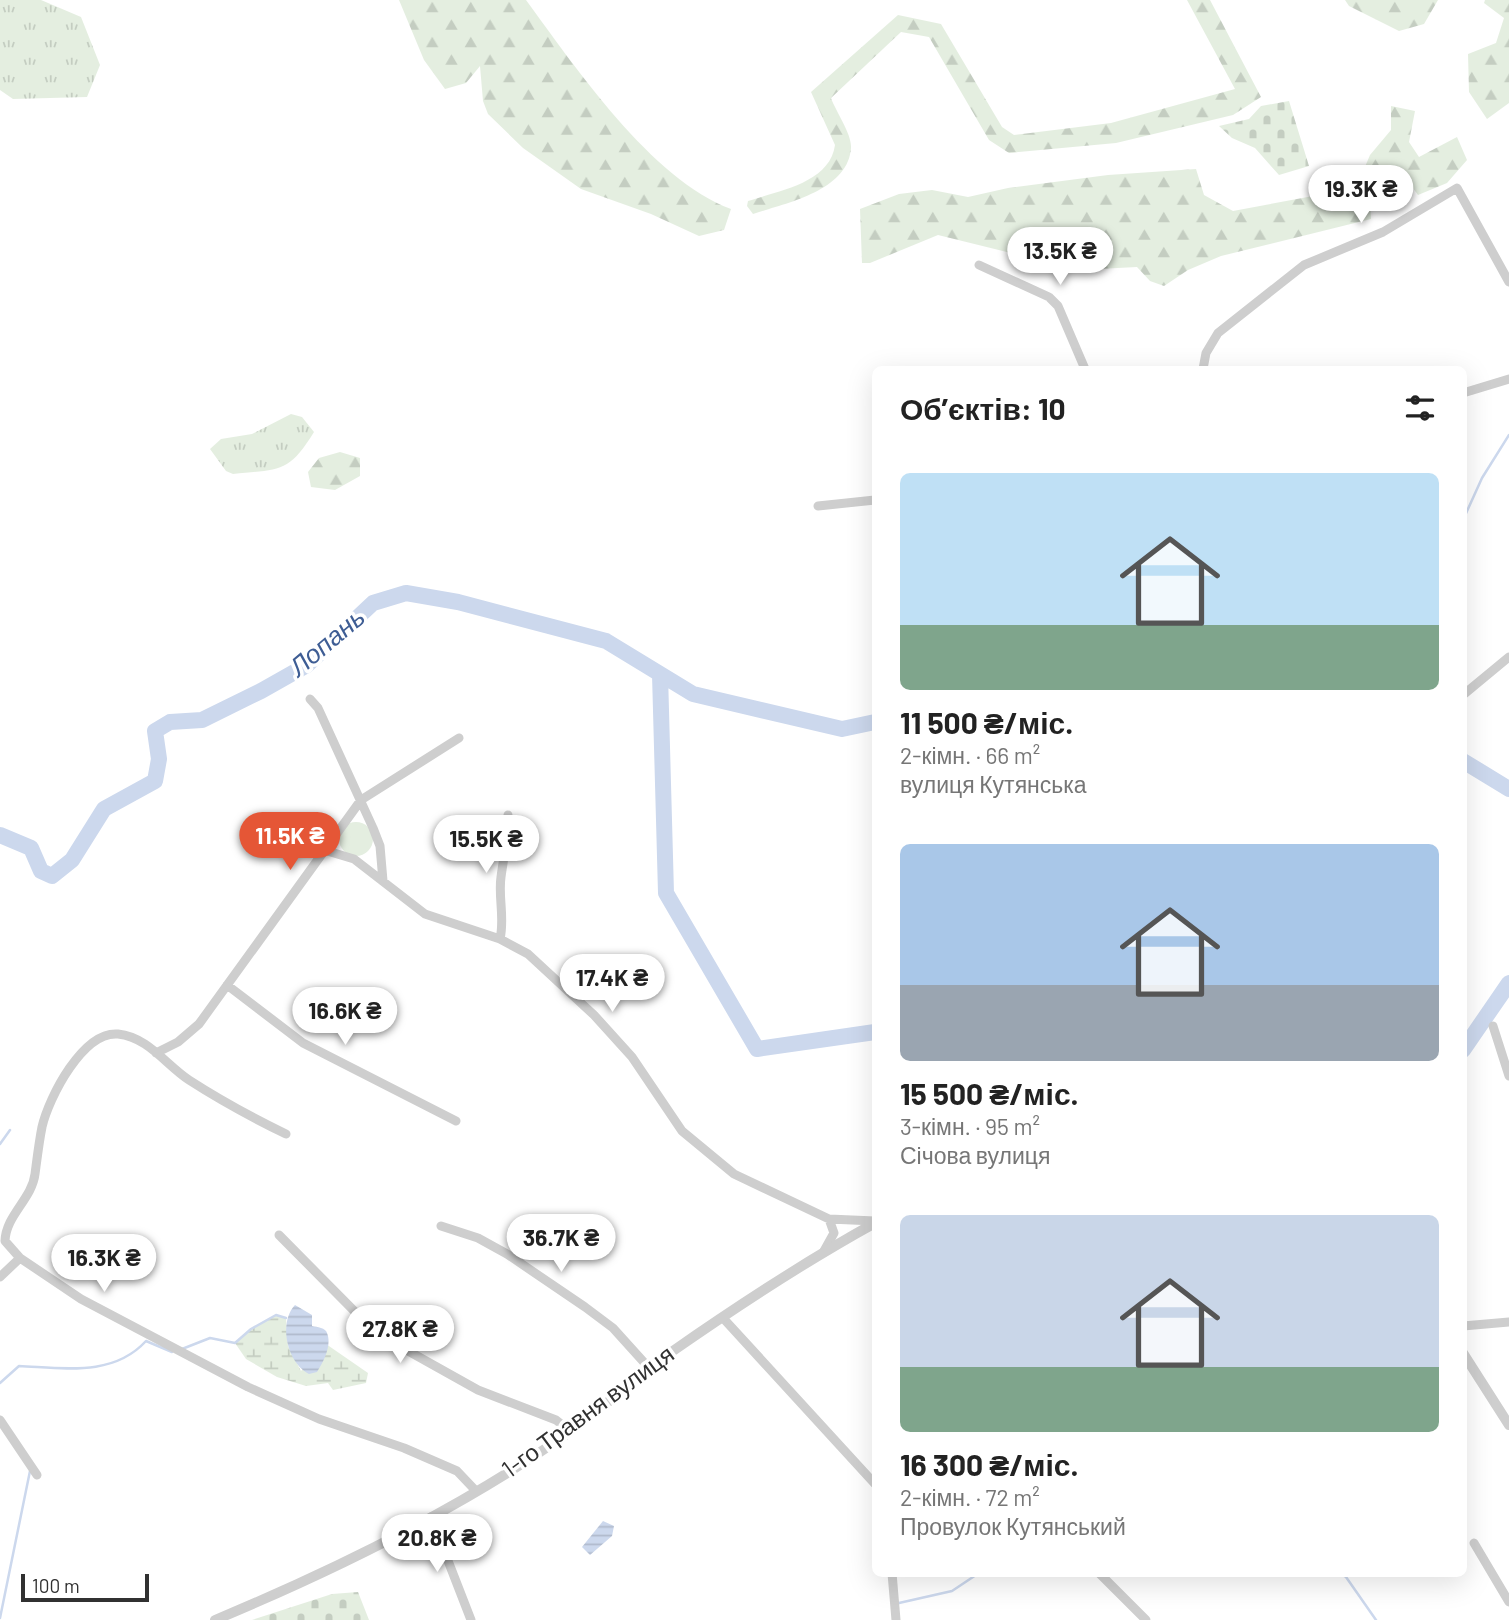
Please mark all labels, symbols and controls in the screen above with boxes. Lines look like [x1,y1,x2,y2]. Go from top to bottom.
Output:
pin: 19.3K ₴ [1296,166,1426,225]
text: 19.3K ₴ [1324,174,1398,202]
pin: 13.5K ₴ [995,228,1125,287]
text: 13.5K ₴ [1023,236,1097,264]
icon: filters [1401,389,1439,427]
text: Об’єктів: 10 [900,390,1066,426]
icon: home [1107,518,1233,644]
water label: Лопань [280,600,370,683]
text: 11 500 ₴/міс. [900,704,1073,740]
text: 2-кімн. · 66 m² [900,741,1040,769]
text: вулиця Кутянська [900,770,1087,798]
pin: 11.5K ₴ [225,812,355,872]
pin: 15.5K ₴ [421,816,551,875]
text: 11.5K ₴ [255,821,325,849]
text: 15.5K ₴ [449,824,523,852]
icon: home [1107,889,1233,1015]
pin: 17.4K ₴ [547,954,677,1014]
text: 17.4K ₴ [576,963,648,991]
pin: 16.6K ₴ [280,988,410,1047]
text: 16.6K ₴ [308,996,382,1024]
text: 15 500 ₴/міс. [900,1075,1079,1111]
text: 3-кімн. · 95 m² [900,1112,1040,1140]
text: Січова вулиця [900,1141,1050,1169]
pin: 36.7K ₴ [496,1214,626,1274]
text: 36.7K ₴ [523,1223,599,1251]
pin: 16.3K ₴ [39,1234,169,1294]
text: 16.3K ₴ [67,1243,141,1271]
icon: home [1107,1260,1233,1386]
pin: 27.8K ₴ [335,1306,465,1365]
text: 27.8K ₴ [362,1314,438,1342]
street label: 1-го Травня вулиця [495,1339,679,1483]
text: 16 300 ₴/міс. [900,1446,1079,1482]
text: 2-кімн. · 72 m² [900,1483,1040,1511]
text: Провулок Кутянський [900,1512,1126,1540]
pin: 20.8K ₴ [372,1514,502,1574]
text: 20.8K ₴ [398,1523,476,1551]
scale bar [21,1571,149,1603]
text: 100 m [32,1574,80,1597]

